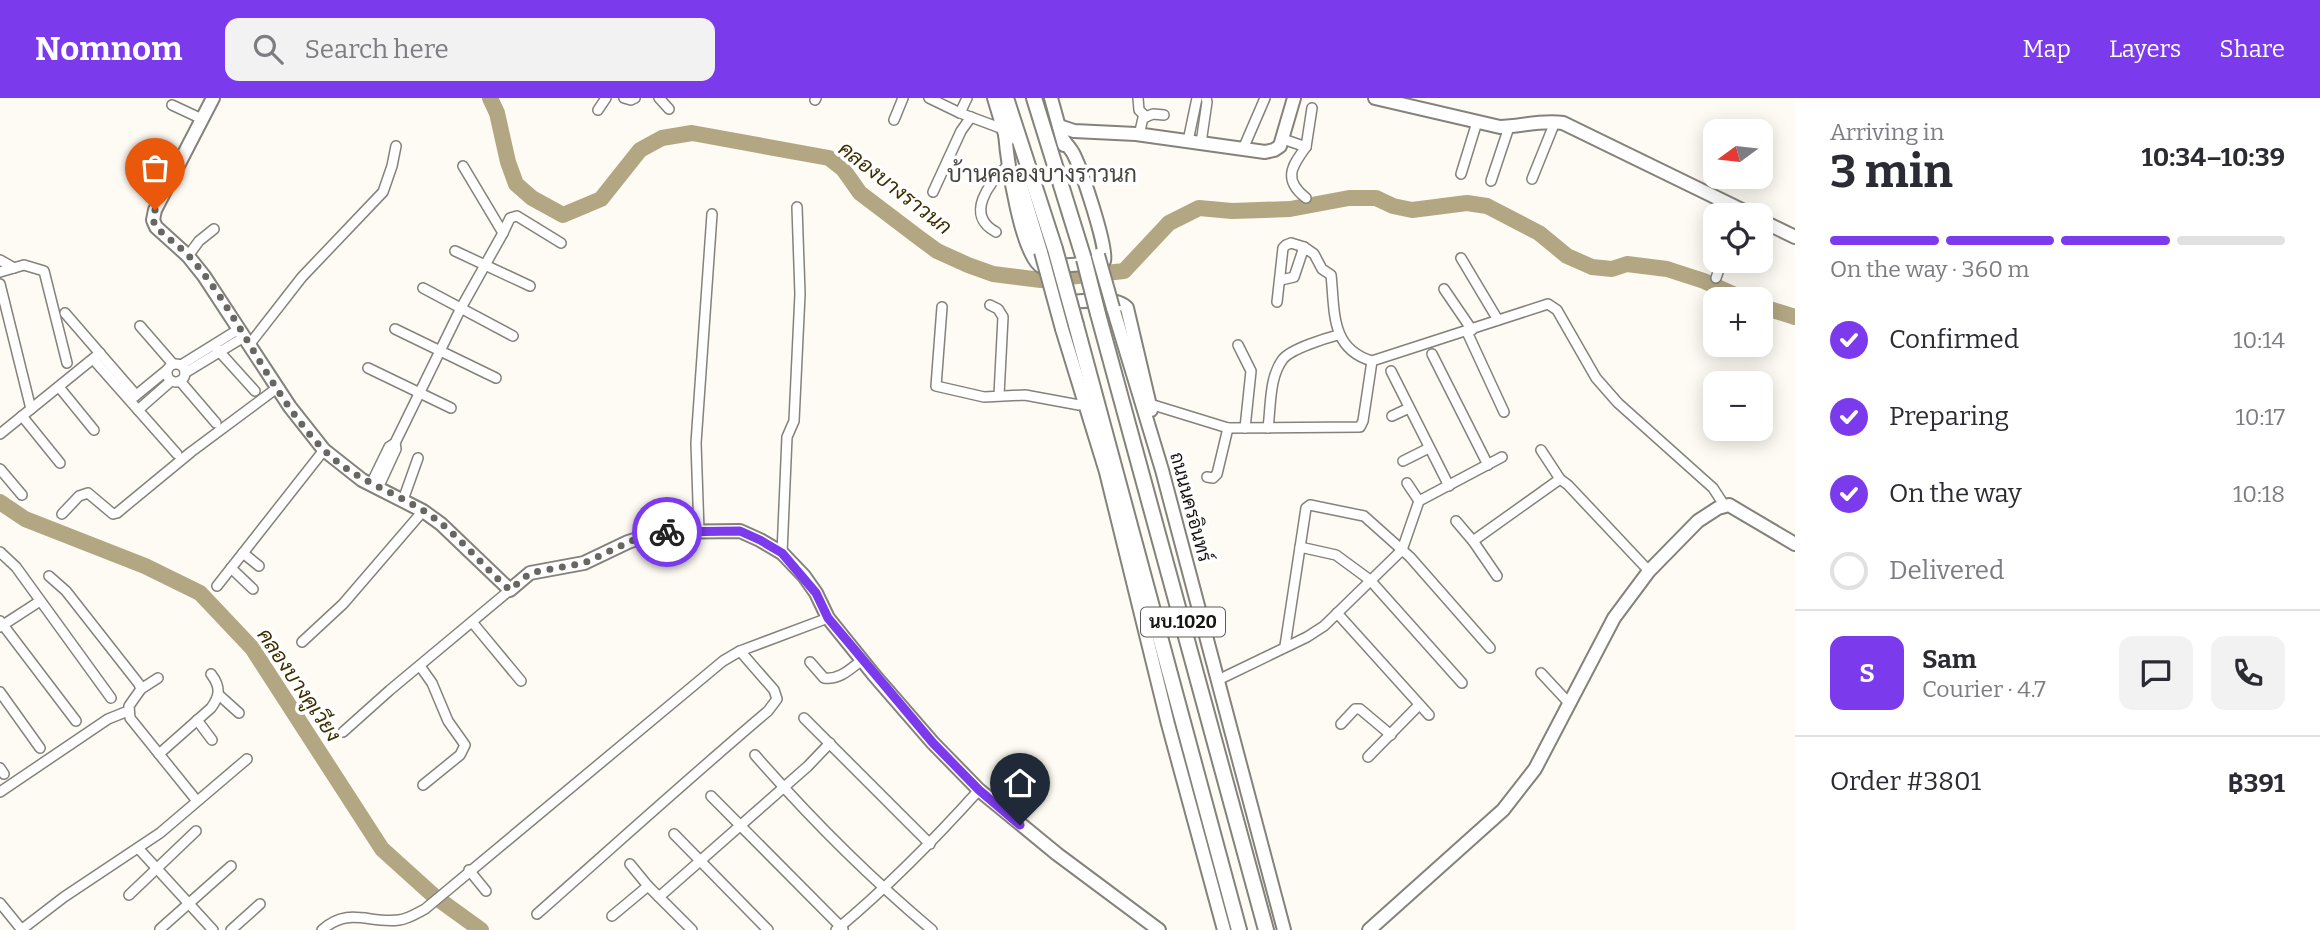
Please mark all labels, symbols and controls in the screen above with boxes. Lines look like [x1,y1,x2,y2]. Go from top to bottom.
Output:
search box [225,18,715,81]
text: Nomnom [35,29,183,69]
icon: search [249,30,287,68]
text: Search here [305,34,449,65]
text: Map [2023,35,2071,63]
text: Layers [2109,35,2181,63]
text: Share [2219,35,2285,63]
text: Arriving in [1830,118,1944,146]
north arrow [1703,119,1773,189]
map controls [1703,119,1773,441]
water label: คลองบางราวนก [833,136,957,240]
pin [125,138,185,210]
text: 10:34–10:39 [2141,142,2285,173]
text: 3 min [1830,144,1953,199]
icon: bag [136,149,174,187]
district label: บ้านคลองบางราวนก [947,159,1137,188]
button: locate [1703,203,1773,273]
text: On the way · 360 m [1830,255,2029,283]
button: + [1703,287,1773,357]
icon: check [1830,321,1868,359]
text: Confirmed [1889,324,2019,355]
text: 10:14 [2233,326,2285,354]
button: − [1703,371,1773,441]
icon: check [1830,398,1868,436]
text: Preparing [1889,401,2009,432]
text: 10:17 [2235,403,2285,431]
street label: ถนนนครอินทร์ [1165,449,1218,565]
icon: check [1830,475,1868,513]
text: On the way [1889,478,2022,509]
text: 10:18 [2233,480,2285,508]
courier [632,497,702,567]
icon: bike [648,513,686,551]
text: Delivered [1889,555,2004,586]
road number: นบ.1020 [1141,608,1225,636]
water label: คลองบางคูเวียง [250,623,347,748]
button: chat [2119,636,2193,710]
button: phone [2211,636,2285,710]
text: Sam [1922,644,1977,675]
text: S [1859,658,1875,689]
text: Courier · 4.7 [1922,675,2046,703]
pin [990,753,1050,825]
icon: home [1001,764,1039,802]
text: Order #3801 [1830,766,1981,797]
text: ฿391 [2228,768,2285,799]

